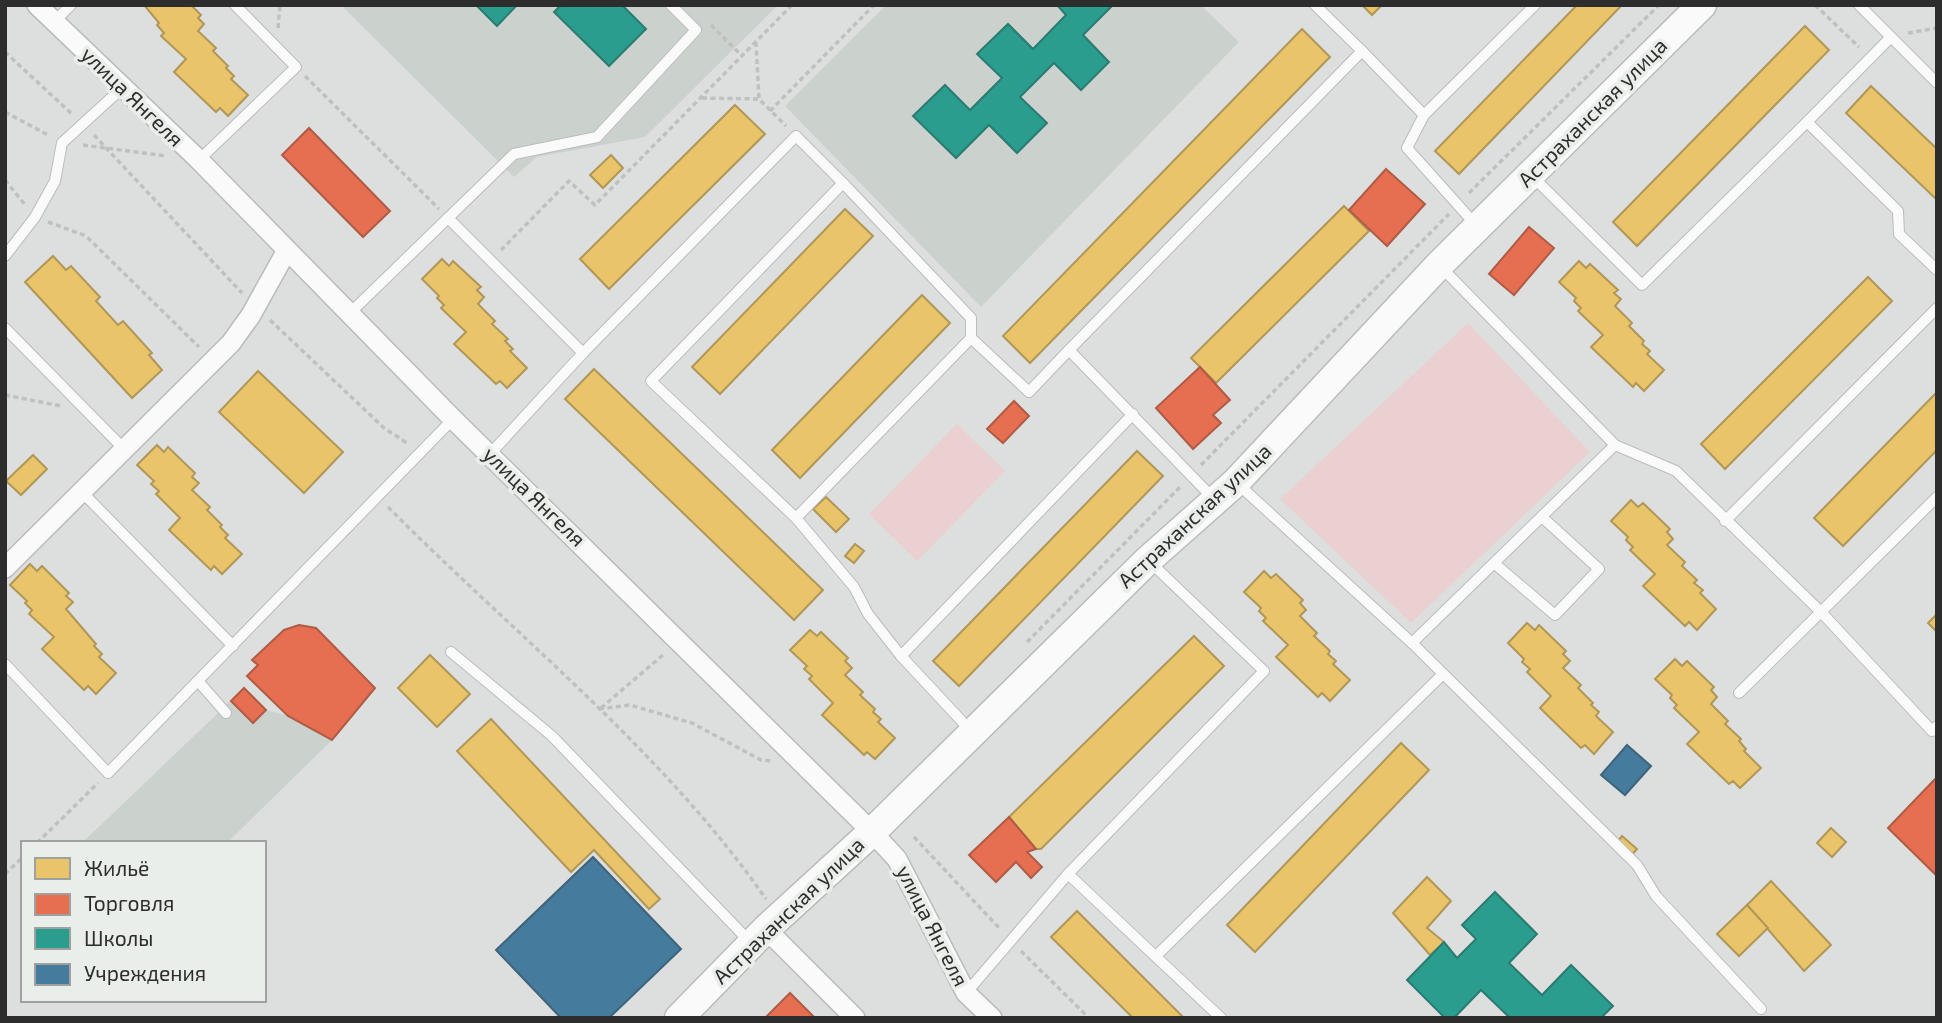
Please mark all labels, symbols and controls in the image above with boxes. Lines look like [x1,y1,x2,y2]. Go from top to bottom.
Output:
street label: Астраханская улица [1512,32,1672,192]
street label: улица Янгеля [76,41,189,152]
street label: Астраханская улица [1112,437,1276,593]
street label: улица Янгеля [478,441,591,552]
street label: Астраханская улица [707,831,869,989]
legend [21,841,266,1002]
text: Жильё [84,855,149,880]
street label: улица Янгеля [891,861,975,990]
text: Торговля [84,890,174,915]
text: Школы [84,925,153,950]
text: Учреждения [84,960,206,985]

